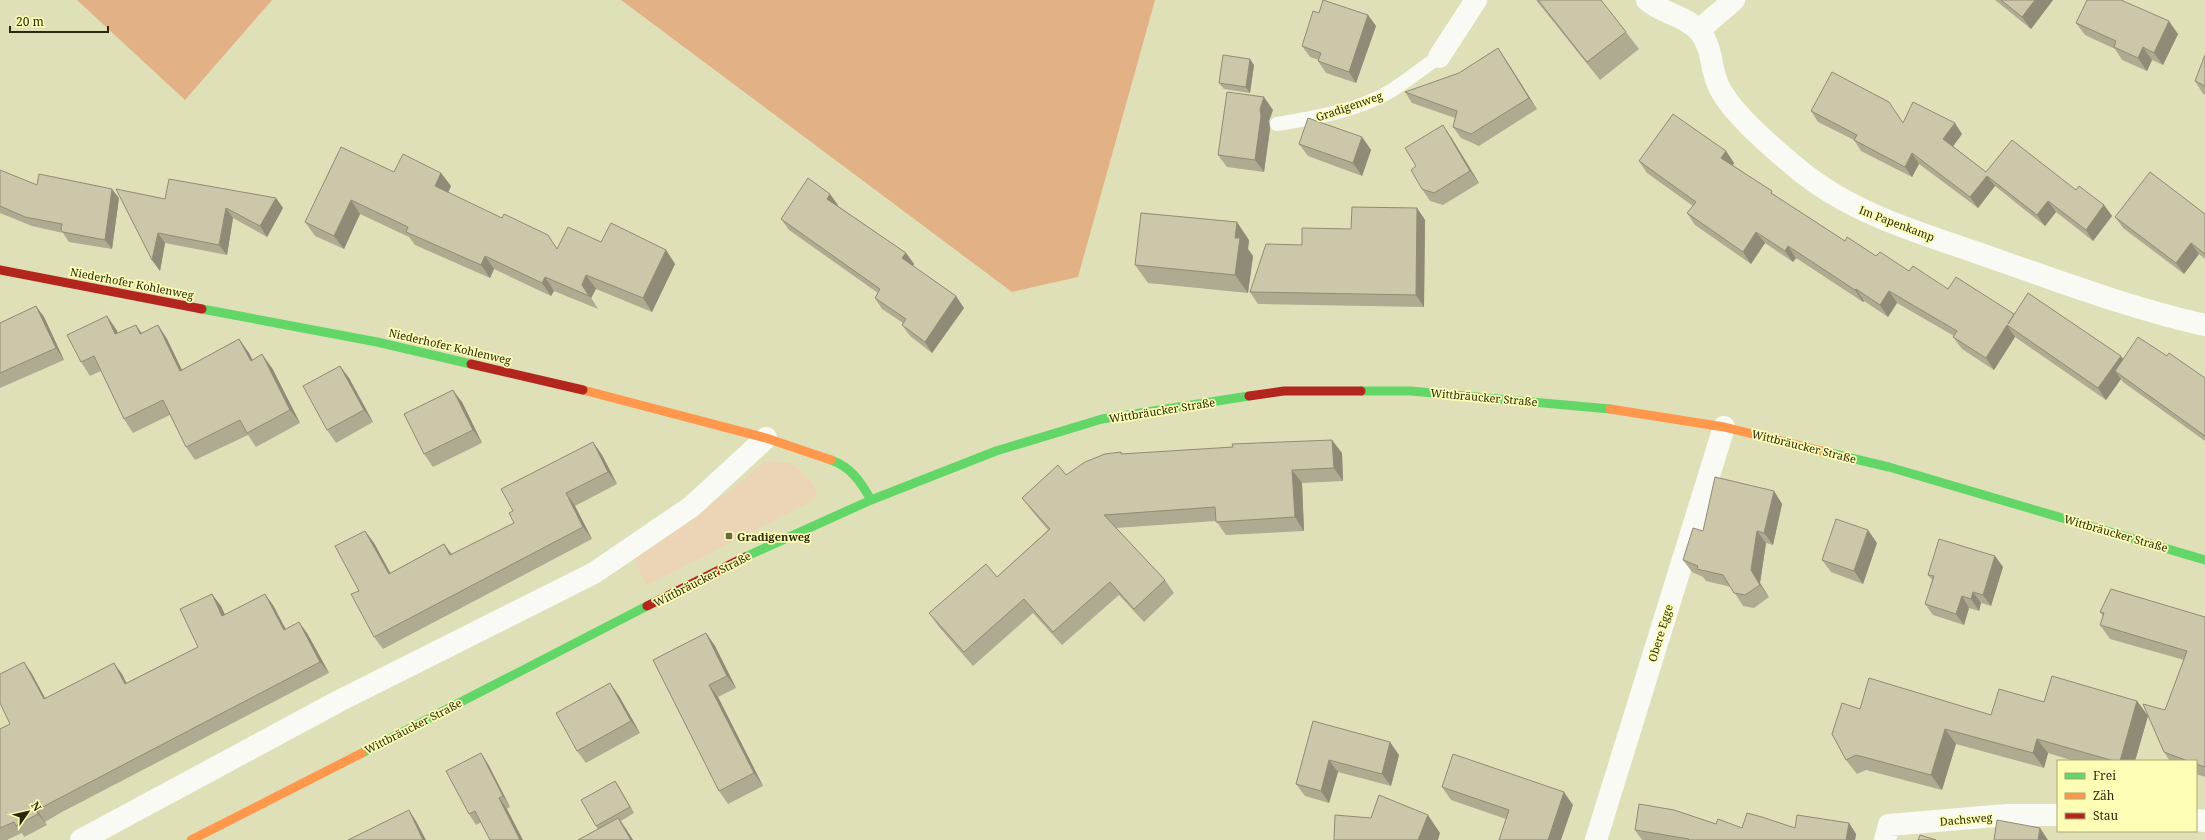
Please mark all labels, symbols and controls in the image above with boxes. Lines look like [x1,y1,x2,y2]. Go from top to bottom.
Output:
scale bar [10,8,108,34]
text: 20 m [16,13,44,30]
street label: Gradigenweg [1314,88,1384,124]
street label: Im Papenkamp [1857,202,1937,244]
street label: Niederhofer Kohlenweg [69,264,195,302]
street label: Niederhofer Kohlenweg [387,325,513,367]
street label: Wittbräucker Straße [1430,385,1538,409]
street label: Wittbräucker Straße [1108,394,1216,426]
street label: Wittbräucker Straße [1750,426,1858,466]
street label: Wittbräucker Straße [2062,511,2170,555]
place label: Gradigenweg [737,529,811,544]
marker: Gradigenweg [724,531,734,541]
street label: Wittbräucker Straße [651,548,753,610]
street label: Obere Egge [1644,602,1676,664]
street label: Wittbräucker Straße [362,695,464,757]
legend [2057,760,2197,832]
text: Frei [2093,767,2116,784]
text: Zäh [2093,787,2115,804]
north arrow [8,792,48,832]
text: N [28,798,46,814]
text: Stau [2093,807,2119,824]
street label: Dachsweg [1939,809,1993,829]

